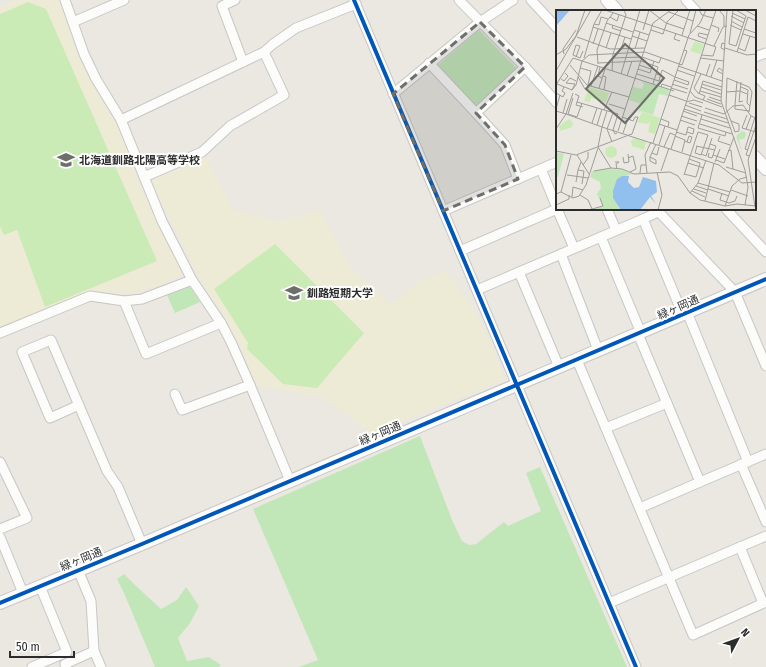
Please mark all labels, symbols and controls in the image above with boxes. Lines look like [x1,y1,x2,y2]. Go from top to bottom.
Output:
inset map [556,10,756,210]
school or university icon: 北海道釧路北陽高等学校 [56,150,76,170]
place label: 北海道釧路北陽高等学校 [79,154,200,167]
school or university icon: 釧路短期大学 [284,283,304,303]
place label: 釧路短期大学 [307,287,373,300]
street label: 緑ヶ岡通 [655,293,701,322]
street label: 緑ヶ岡通 [357,419,403,448]
street label: 緑ヶ岡通 [58,545,104,574]
north arrow [718,619,758,659]
text: N [738,626,752,640]
scale bar [10,633,74,659]
text: 50 m [16,640,40,654]

